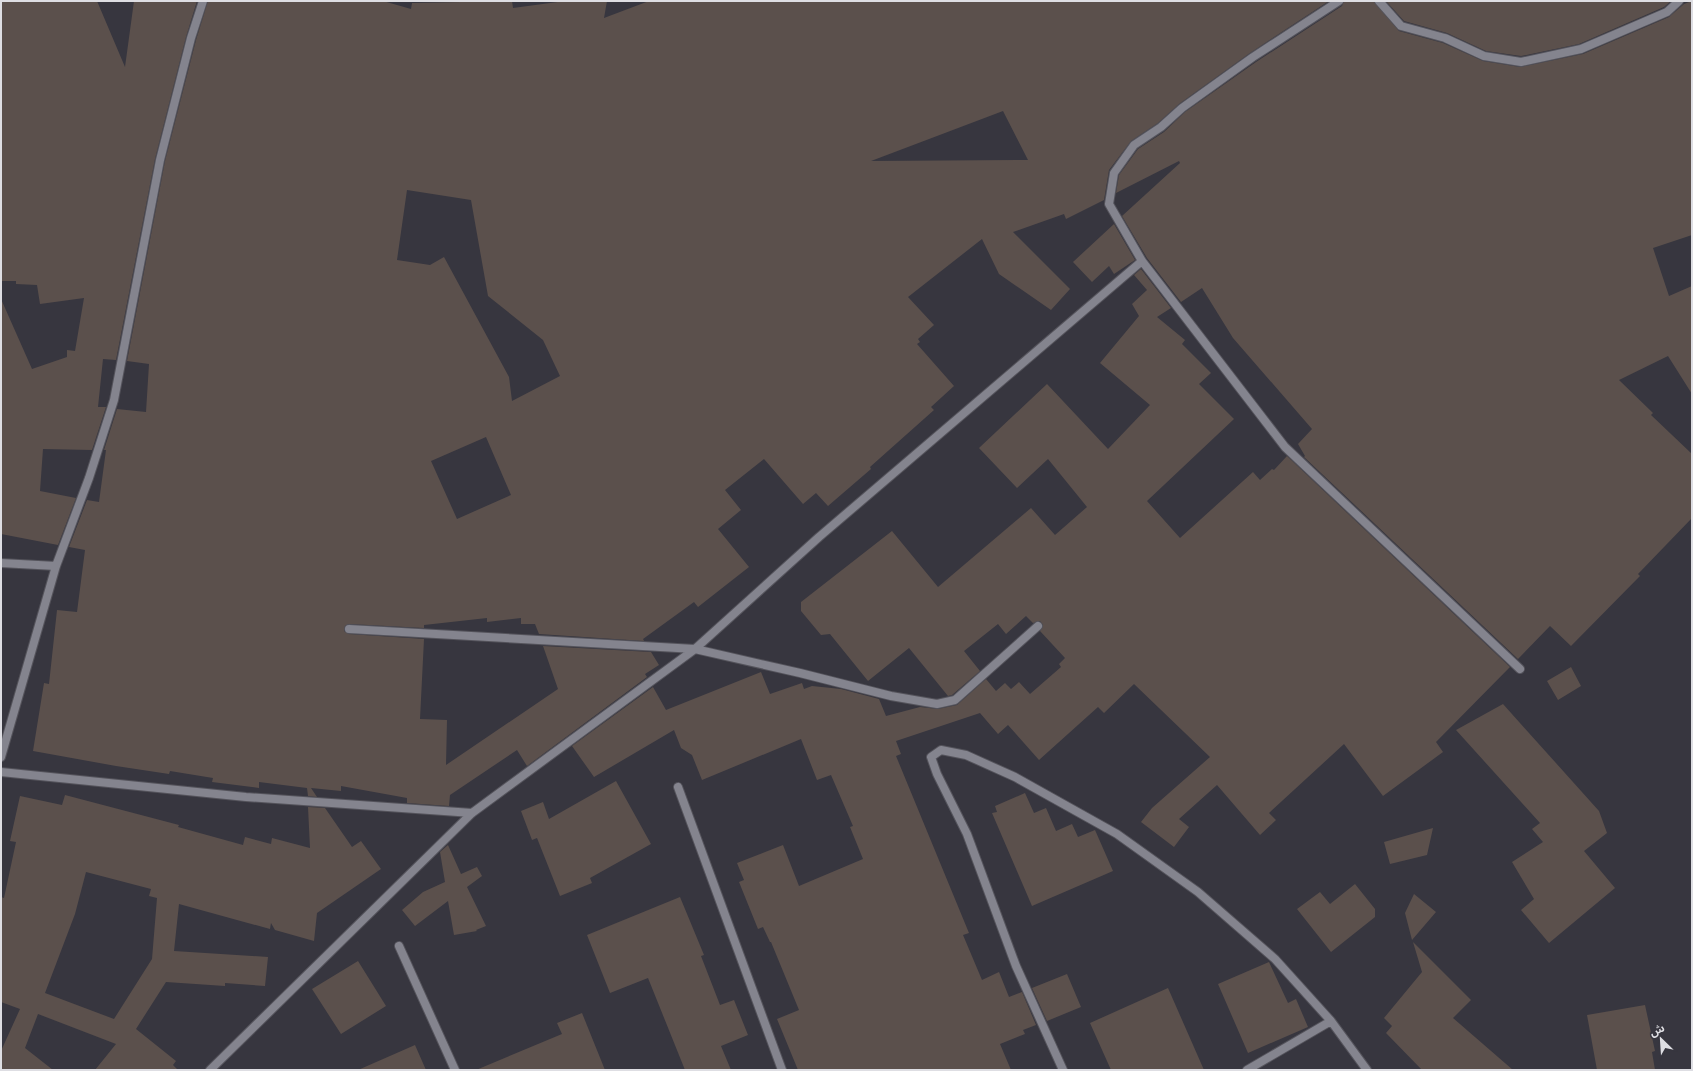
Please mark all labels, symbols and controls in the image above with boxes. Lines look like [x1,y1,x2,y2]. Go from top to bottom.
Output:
north arrow [1641,1019,1681,1059]
text: ش [1647,1020,1667,1040]

